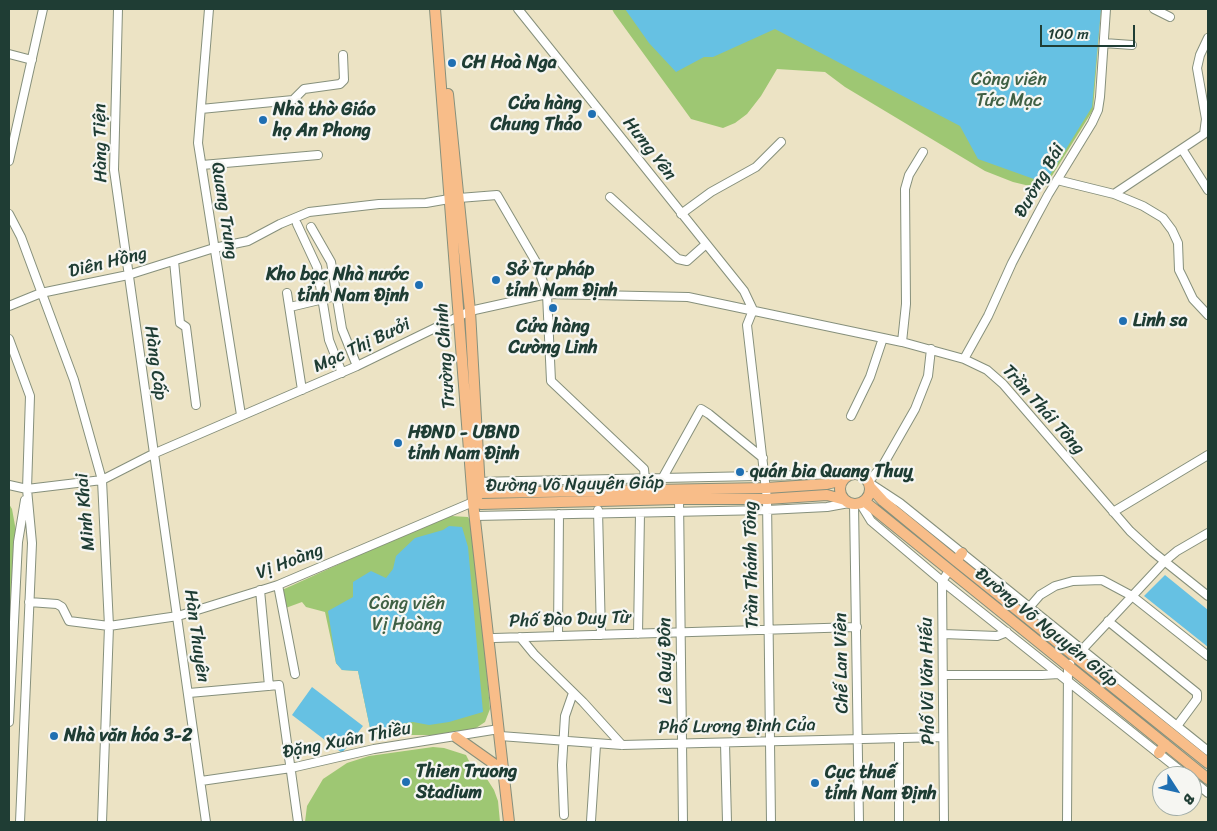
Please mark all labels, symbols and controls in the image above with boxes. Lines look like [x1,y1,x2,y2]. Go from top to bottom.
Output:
scale bar [1042,15,1137,47]
text: 100 m [1048,21,1089,47]
place label: CH Hoà Nga [462,52,557,74]
marker: CH Hoà Nga [446,57,458,69]
park label: Công viên Tức Mạc [971,69,1047,112]
place label: Cửa hàng Chung Thảo [491,93,582,136]
place label: Nhà thờ Giáo họ An Phong [273,99,376,142]
street label: Hàng Tiện [90,103,112,183]
marker: Cửa hàng Chung Thảo [586,108,598,120]
street label: Hưng Yên [618,113,680,185]
marker: Nhà thờ Giáo họ An Phong [257,114,269,126]
street label: Đường Bái [1010,140,1070,222]
street label: Quang Trung [206,161,242,261]
street label: Diên Hồng [67,243,149,283]
place label: Sở Tư pháp tỉnh Nam Định [506,259,618,302]
place label: Kho bạc Nhà nước tỉnh Nam Định [266,264,409,306]
marker: Sở Tư pháp tỉnh Nam Định [490,274,502,286]
marker: Kho bạc Nhà nước tỉnh Nam Định [413,279,425,291]
street label: Trường Chinh [432,302,460,410]
marker: Cửa hàng Cường Linh [547,302,559,314]
place label: Linh sa [1133,310,1187,332]
street label: Mạc Thị Bưởi [310,314,414,378]
marker: Linh sa [1117,315,1129,327]
place label: Cửa hàng Cường Linh [509,316,597,358]
street label: Hàng Cấp [139,324,171,402]
street label: Trần Thái Tông [997,361,1089,459]
place label: HĐND - UBND tỉnh Nam Định [408,422,520,464]
marker: HĐND - UBND tỉnh Nam Định [392,437,404,449]
place label: quán bia Quang Thuỵ [750,461,913,483]
marker: quán bia Quang Thuỵ [734,466,746,478]
street label: Minh Khai [72,472,100,552]
street label: Đường Võ Nguyên Giáp [486,473,664,497]
street label: Trần Thánh Tông [740,501,764,629]
street label: Vị Hoàng [253,539,327,585]
street label: Đường Võ Nguyên Giáp [970,564,1122,692]
street label: Hàn Thuyên [179,588,213,684]
park label: Công viên Vị Hoàng [369,593,445,636]
street label: Phố Đào Duy Từ [509,607,631,633]
street label: Chế Lan Viên [830,612,854,714]
street label: Lê Quý Đôn [654,617,678,705]
street label: Phố Vũ Văn Hiếu [916,617,940,745]
street label: Phố Lương Định Của [658,715,816,739]
street label: Đặng Xuân Thiều [281,718,413,764]
place label: Nhà văn hóa 3-2 [64,725,192,747]
marker: Nhà văn hóa 3-2 [48,730,60,742]
place label: Thien Truong Stadium [416,761,517,804]
place label: Cục thuế tỉnh Nam Định [825,762,937,804]
north arrow [1152,766,1202,816]
marker: Thien Truong Stadium [400,776,412,788]
marker: Cục thuế tỉnh Nam Định [809,777,821,789]
text: B [1176,789,1202,810]

